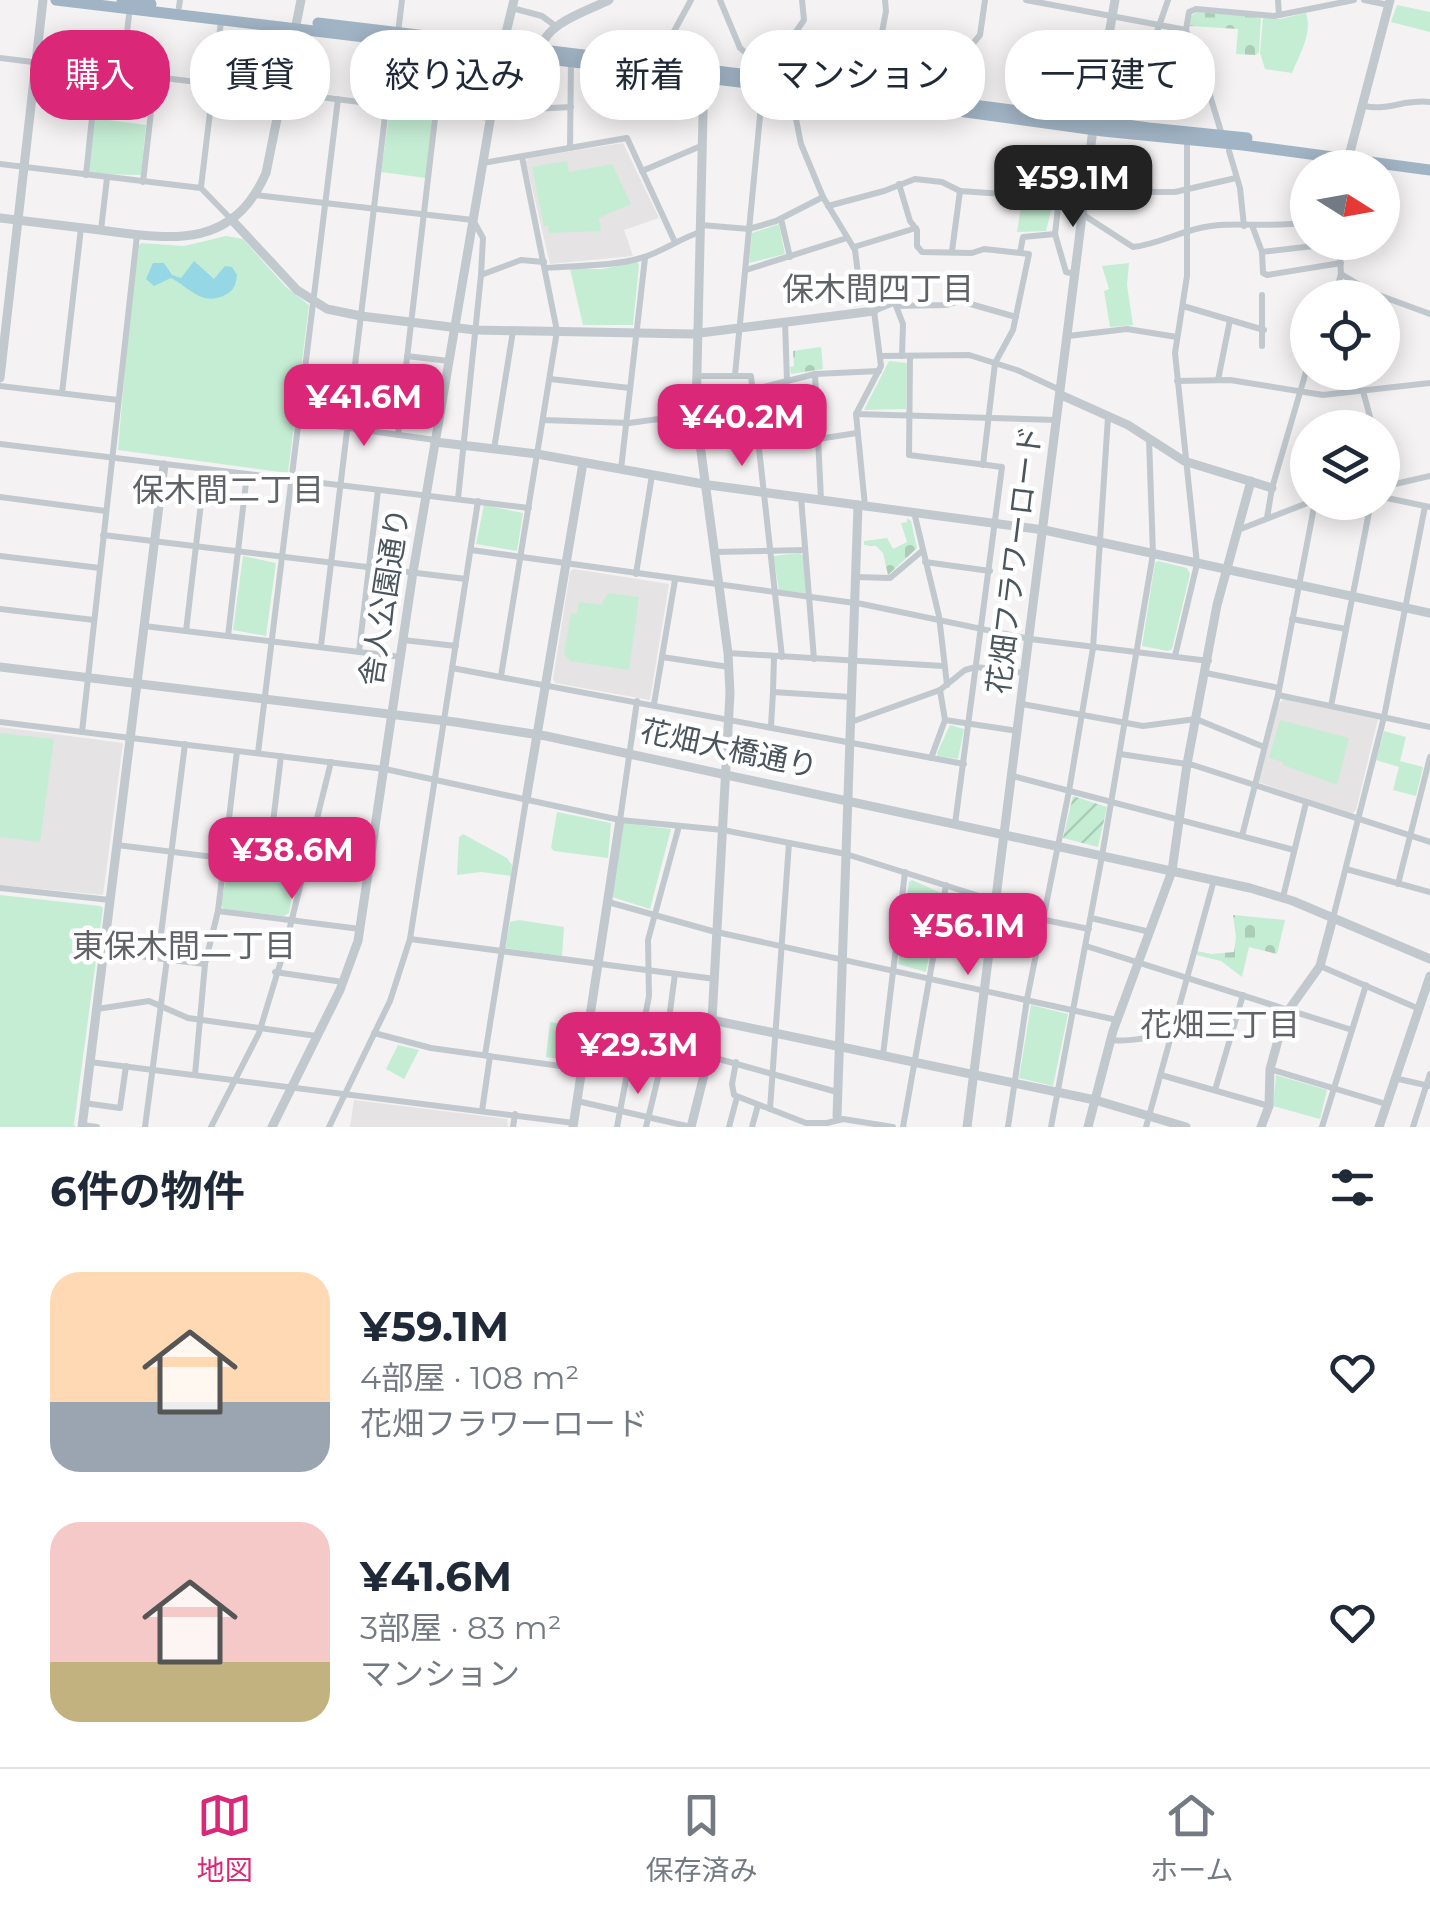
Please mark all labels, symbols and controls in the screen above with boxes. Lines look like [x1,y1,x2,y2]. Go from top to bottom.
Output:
chip: 購入 [30,30,170,120]
chip: 賃貸 [190,30,330,120]
chip: 絞り込み [350,30,560,120]
chip: 新着 [580,30,720,120]
chip: マンション [740,30,985,120]
chip: 一戸建て [1005,30,1215,120]
pin: ¥59.1M [992,145,1154,230]
north arrow [1290,150,1400,260]
map controls [1290,150,1400,520]
text: ¥59.1M [1016,158,1130,197]
district label: 保木間四丁目 [782,269,974,308]
button: locate [1290,280,1400,390]
pin: ¥41.6M [283,364,445,449]
text: ¥41.6M [306,377,422,416]
pin: ¥40.2M [661,384,823,469]
text: ¥40.2M [680,397,804,436]
button: layers [1290,410,1400,520]
street label: 花畑フラワーロード [980,424,1049,696]
district label: 保木間二丁目 [132,470,324,509]
street label: 舎人公園通り [352,505,417,689]
street label: 花畑大橋通り [637,712,821,785]
pin: ¥38.6M [211,817,373,902]
text: ¥38.6M [230,830,354,869]
pin: ¥56.1M [887,893,1049,978]
text: ¥56.1M [911,906,1025,945]
district label: 東保木間二丁目 [72,926,296,965]
district label: 花畑三丁目 [1140,1005,1300,1044]
pin: ¥29.3M [557,1012,719,1097]
text: ¥29.3M [578,1025,698,1064]
icon: filters [1325,1160,1380,1215]
text: 6件の物件 [50,1165,245,1217]
text: ¥59.1M [360,1300,509,1352]
icon: home [130,1312,250,1432]
icon: heart [1325,1345,1380,1400]
text: 4部屋 · 108 m² [360,1358,579,1397]
text: 花畑フラワーロード [360,1404,648,1443]
text: ¥41.6M [360,1550,512,1602]
icon: home [130,1562,250,1682]
icon: heart [1325,1595,1380,1650]
text: 3部屋 · 83 m² [360,1608,561,1647]
text: マンション [360,1654,520,1693]
tab: 地図 [196,1788,252,1888]
tab: 保存済み [645,1788,757,1888]
tab: ホーム [1150,1788,1234,1888]

